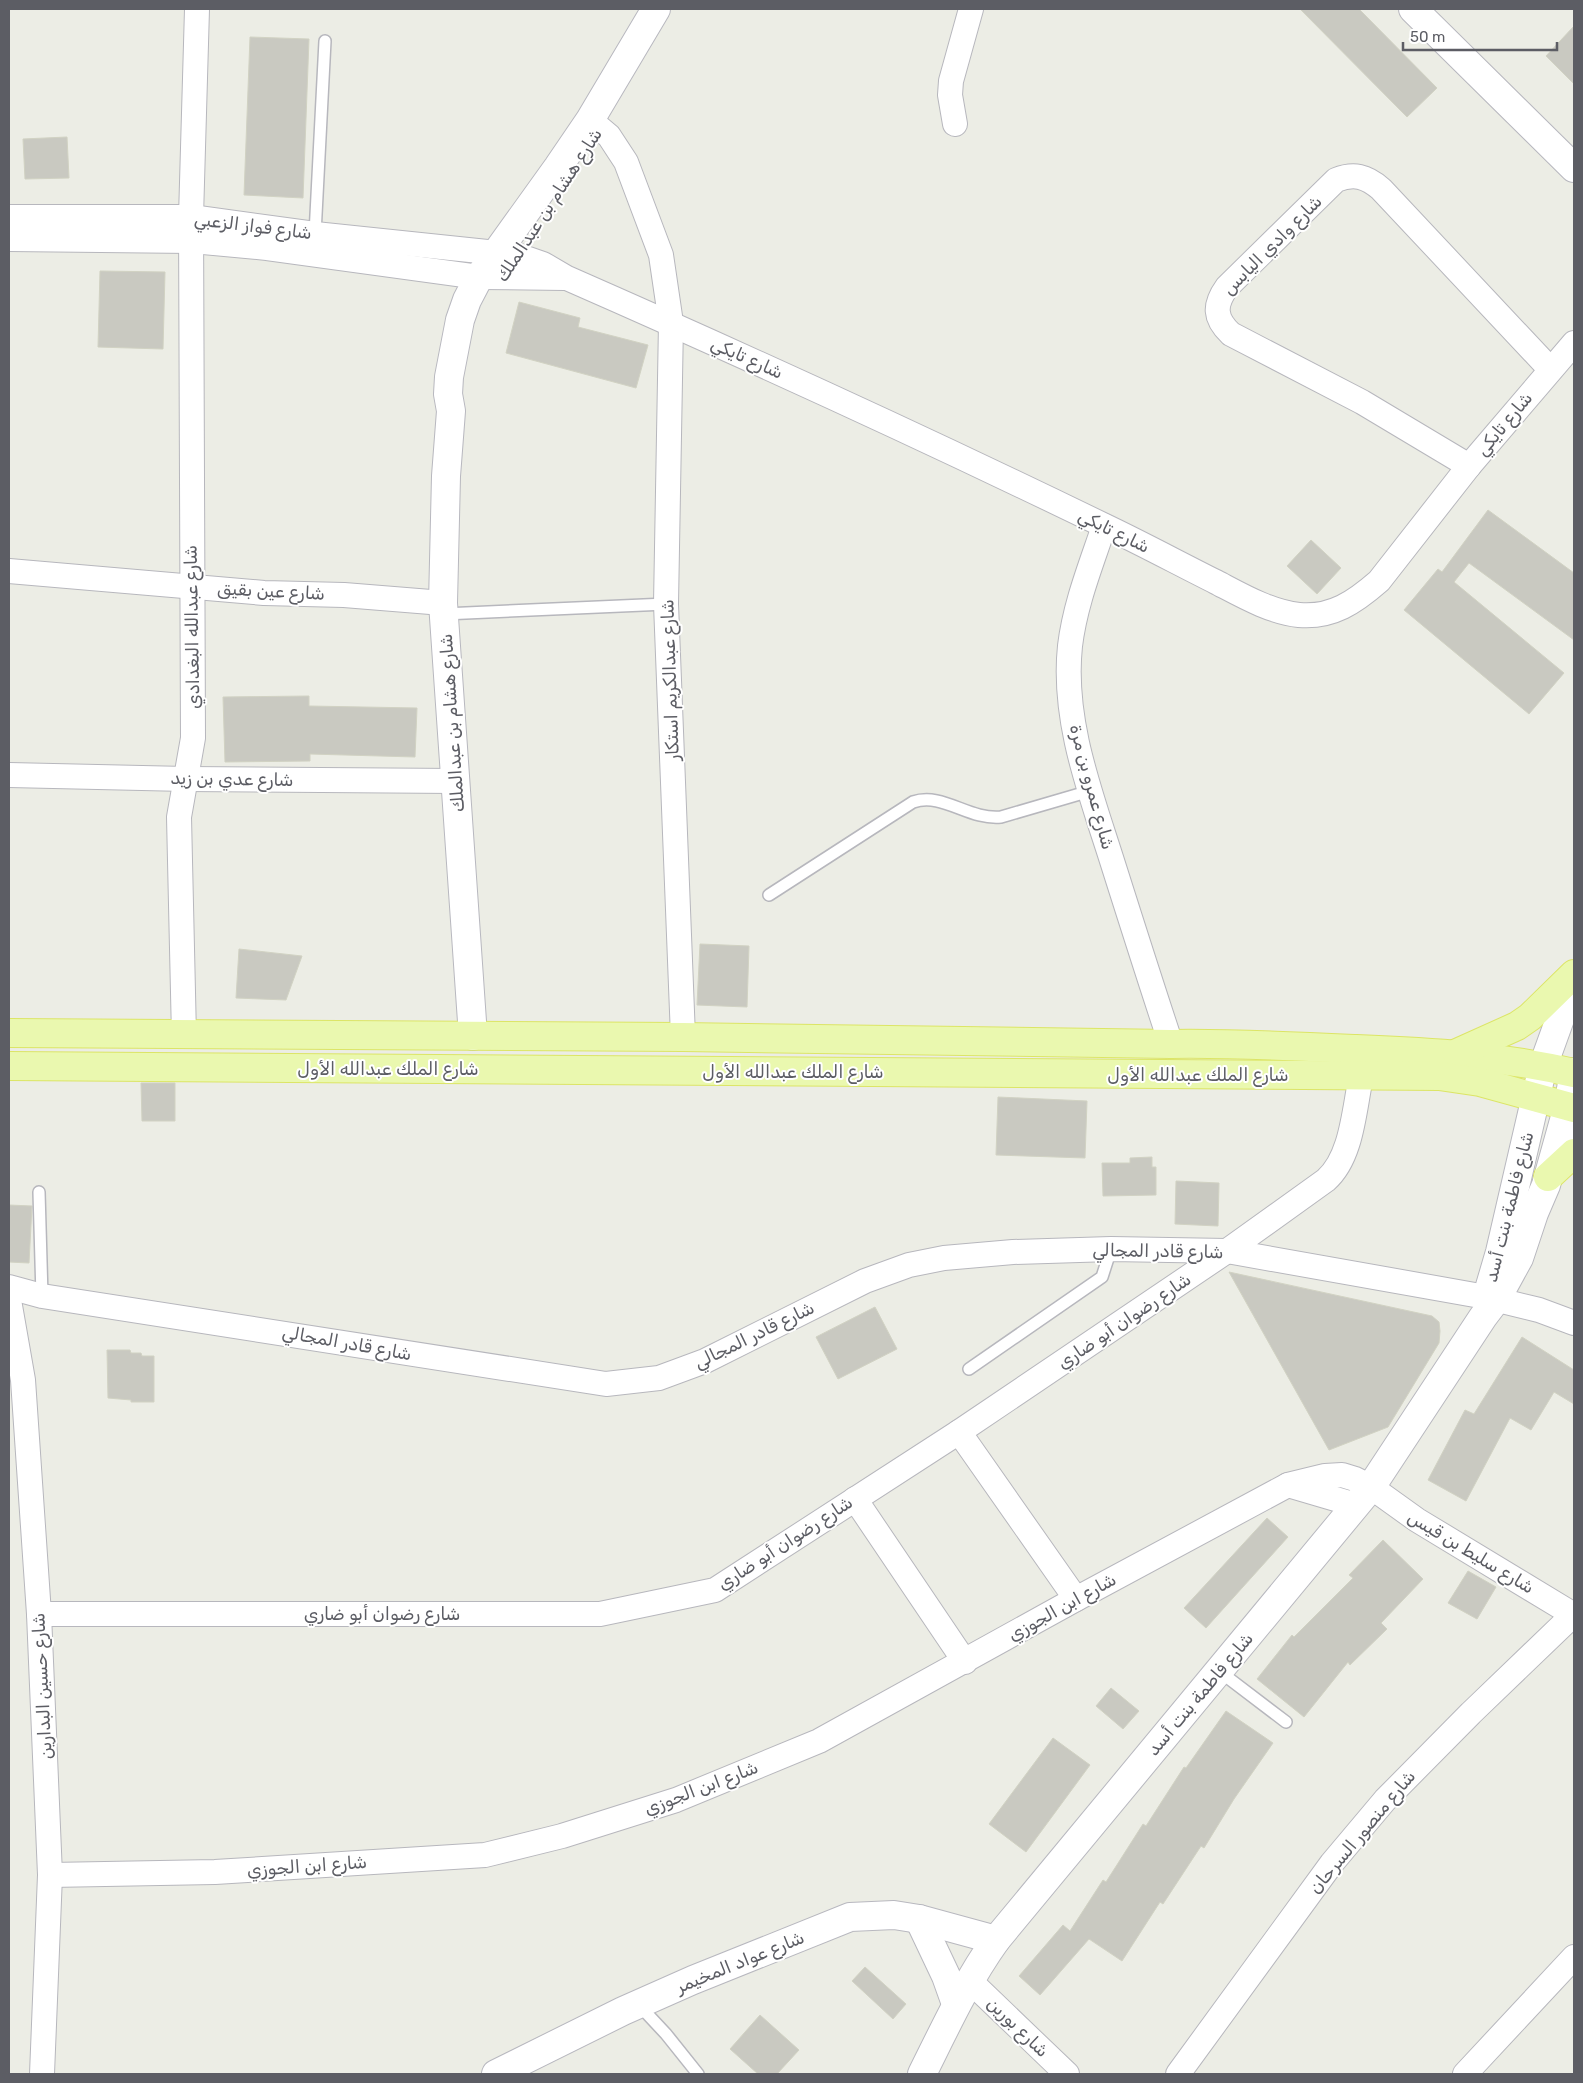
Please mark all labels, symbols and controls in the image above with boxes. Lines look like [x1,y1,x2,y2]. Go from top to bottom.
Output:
scale bar [1403,20,1557,52]
text: 50 m [1410,28,1445,46]
street label: شارع هشام بن عبدالملك [491,124,608,286]
street label: شارع وادي اليابس [1217,190,1327,300]
street label: شارع فواز الزعبي [193,208,313,246]
street label: شارع تايكي [707,332,787,386]
street label: شارع تايكي [1471,388,1539,462]
street label: شارع تايكي [1074,504,1153,560]
street label: شارع عبدالله البغدادي [180,545,205,709]
street label: شارع عين بقيق [216,577,325,606]
street label: شارع عبدالكريم استكار [656,599,685,762]
street label: شارع هشام بن عبدالملك [435,633,470,813]
street label: شارع عمرو بن مرة [1064,722,1119,852]
street label: شارع عدي بن زيد [170,767,294,792]
street label: شارع الملك عبدالله الأول [297,1058,479,1081]
street label: شارع الملك عبدالله الأول [702,1061,884,1084]
street label: شارع الملك عبدالله الأول [1107,1064,1289,1087]
street label: شارع فاطمة بنت أسد [1480,1129,1539,1285]
street label: شارع قادر المجالي [1092,1239,1224,1265]
street label: شارع رضوان أبو ضاري [1053,1268,1196,1375]
street label: شارع قادر المجالي [690,1296,819,1375]
street label: شارع قادر المجالي [280,1321,414,1367]
street label: شارع رضوان أبو ضاري [713,1491,857,1596]
street label: شارع سليط بن قيس [1403,1506,1538,1599]
street label: شارع ابن الجوزي [1004,1568,1120,1647]
street label: شارع رضوان أبو ضاري [304,1603,460,1626]
street label: شارع حسين البدارين [27,1612,58,1760]
street label: شارع فاطمة بنت أسد [1142,1628,1259,1761]
street label: شارع ابن الجوزي [641,1756,762,1821]
street label: شارع منصور السرحان [1304,1766,1421,1899]
street label: شارع ابن الجوزي [246,1851,368,1882]
street label: شارع عواد المخيمر [672,1926,808,1999]
street label: شارع بورين [982,1992,1053,2062]

